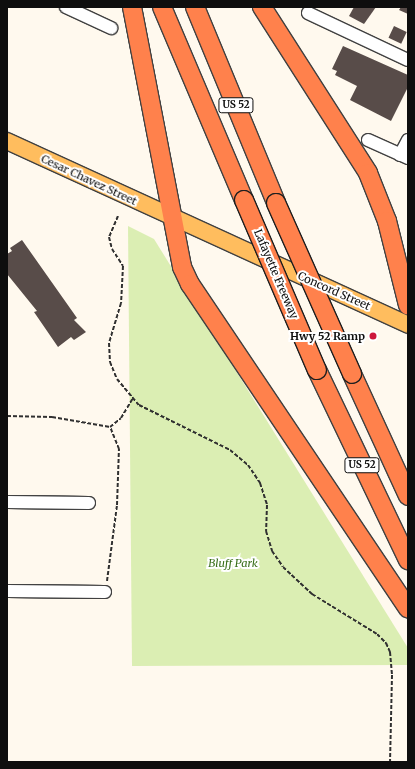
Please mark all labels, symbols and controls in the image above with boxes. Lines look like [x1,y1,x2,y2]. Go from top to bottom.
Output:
road number: US 52 [218,97,254,113]
street label: Cesar Chavez Street [39,152,139,208]
street label: Lafayette Freeway [251,227,301,321]
street label: Concord Street [296,269,372,313]
place label: Hwy 52 Ramp [290,329,365,343]
marker: Hwy 52 Ramp [368,331,378,341]
road number: US 52 [344,457,380,473]
park label: Bluff Park [208,556,258,570]

